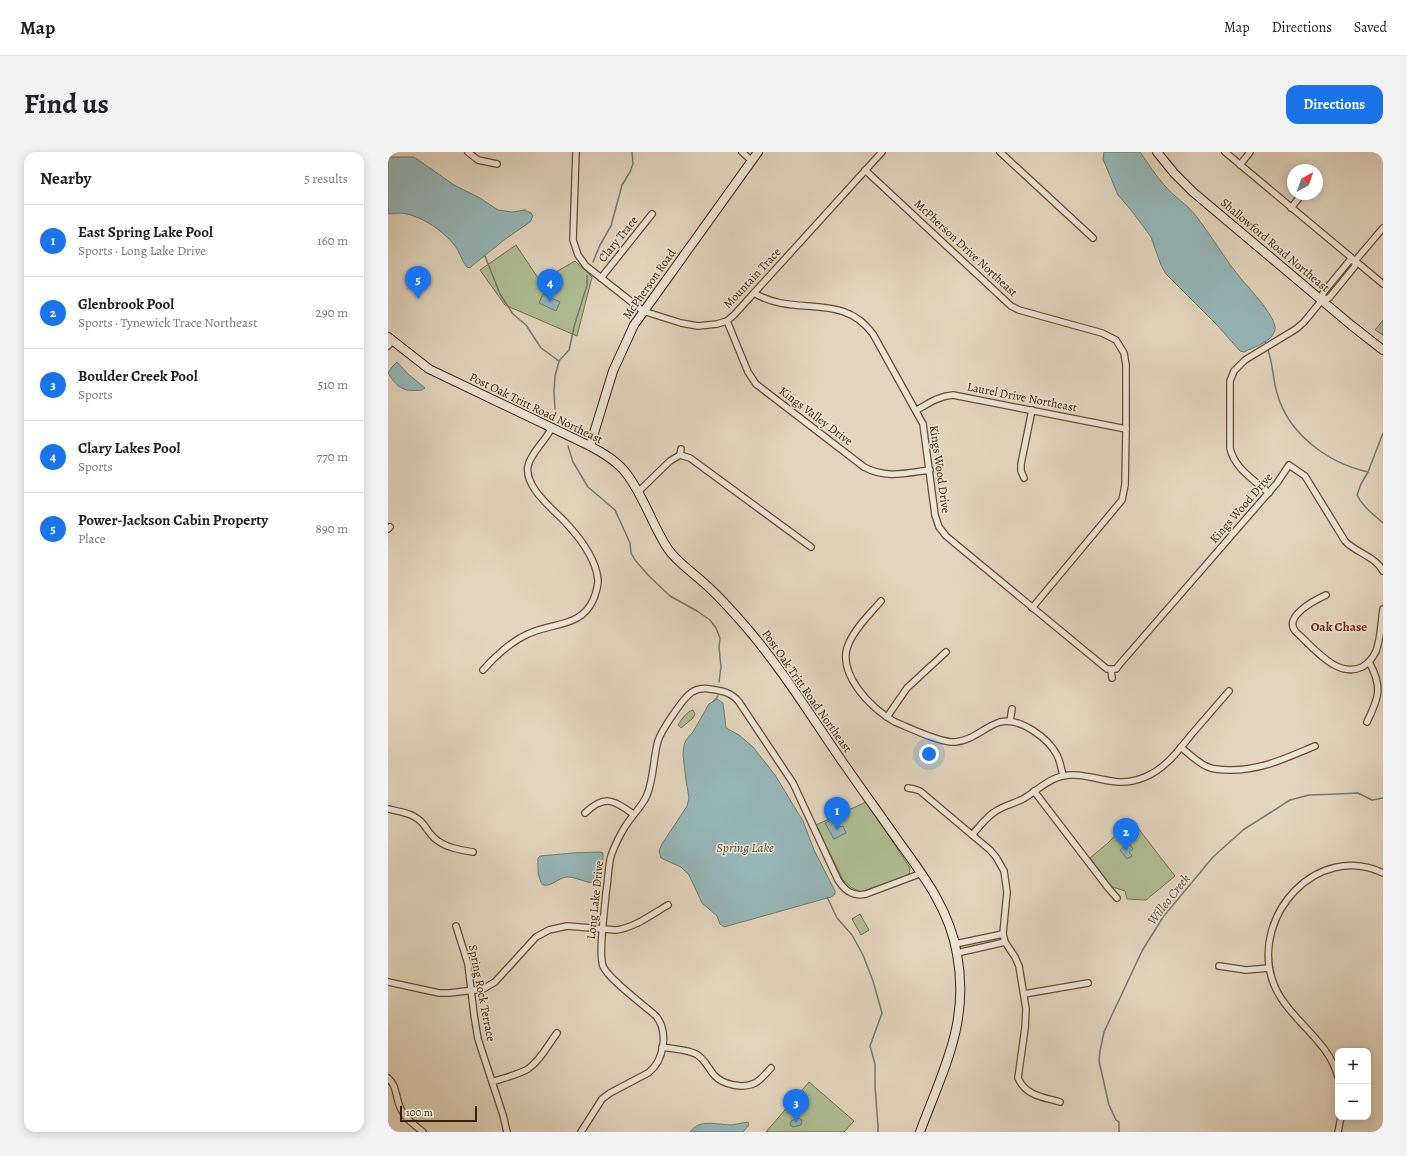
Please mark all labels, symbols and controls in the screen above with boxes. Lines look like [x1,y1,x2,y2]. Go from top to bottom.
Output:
text: Map [20,15,55,41]
text: Map [1224,18,1250,37]
text: Directions [1272,18,1332,37]
text: Saved [1354,18,1387,37]
text: Find us [24,85,109,123]
button: Directions [1286,85,1383,124]
north arrow [1287,164,1323,200]
text: Nearby [40,167,91,190]
text: 5 results [304,170,348,187]
street label: Shallowford Road Northeast [1217,195,1333,295]
street label: McPherson Drive Northeast [911,196,1021,300]
street label: Clary Trace [594,213,642,265]
text: East Spring Lake Pool [78,222,213,242]
text: 1 [51,232,55,249]
text: 160 m [317,232,348,249]
text: Sports · Long Lake Drive [78,242,206,259]
street label: Mountain Trace [720,244,784,312]
street label: McPherson Road [619,245,679,322]
pin: 5 [405,266,431,299]
pin: 4 [537,269,563,302]
text: Glenbrook Pool [78,294,174,314]
text: 2 [50,304,56,321]
text: 290 m [316,304,348,321]
text: Sports · Tynewick Trace Northeast [78,314,258,331]
text: Boulder Creek Pool [78,366,198,386]
street label: Post Oak Tritt Road Northeast [467,369,605,447]
text: 3 [50,376,56,393]
text: 510 m [318,376,348,393]
street label: Laurel Drive Northeast [966,378,1078,416]
street label: Kings Valley Drive [776,383,856,449]
text: Sports [78,386,113,403]
street label: Kings Wood Drive [926,424,954,514]
text: Clary Lakes Pool [78,438,180,458]
text: 4 [50,448,56,465]
text: 770 m [317,448,348,465]
text: Sports [78,458,113,475]
street label: Kings Wood Drive [1206,469,1276,547]
text: Power-Jackson Cabin Property [78,510,268,530]
text: 5 [50,520,56,537]
text: 890 m [315,520,348,537]
text: Place [78,530,106,547]
district label: Oak Chase [1311,618,1367,635]
street label: Post Oak Tritt Road Northeast [758,626,856,756]
your location [919,744,939,764]
pin: 1 [824,797,850,830]
pin: 2 [1113,818,1139,851]
water label: Spring Lake [716,839,774,856]
street label: Long Lake Drive [583,860,607,940]
water label: Willeo Creek [1143,870,1194,928]
street label: Spring Rock Terrace [465,943,499,1043]
map controls [1335,1048,1371,1120]
button: + [1335,1048,1371,1084]
button: − [1335,1084,1371,1120]
pin: 3 [783,1089,809,1122]
scale bar [400,1104,477,1123]
text: 100 m [406,1105,433,1120]

